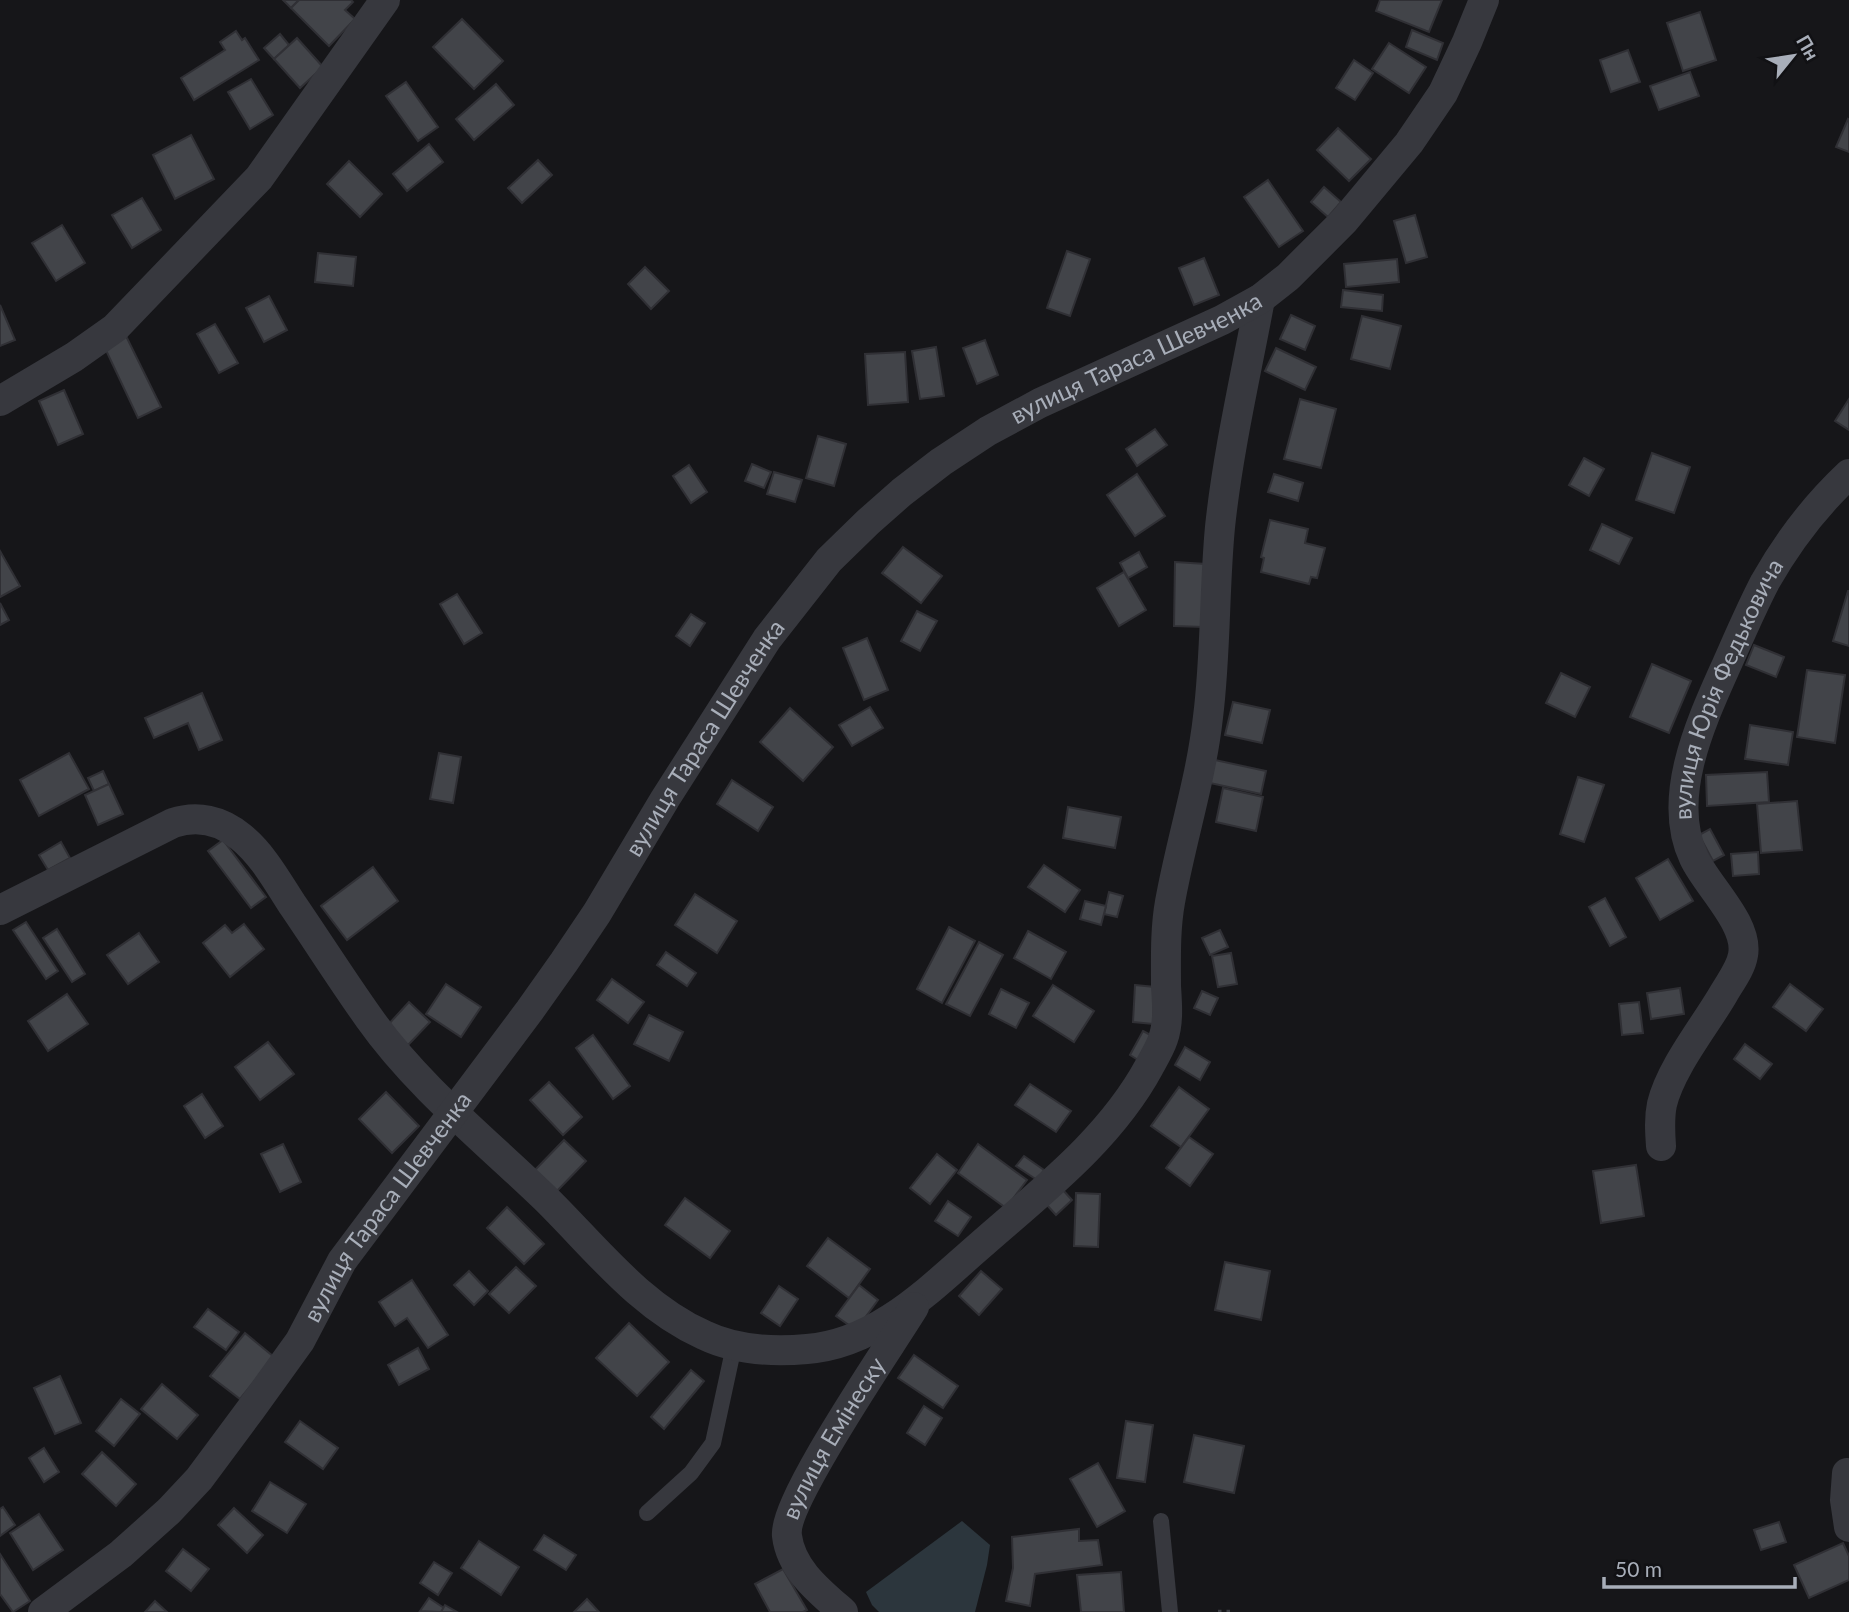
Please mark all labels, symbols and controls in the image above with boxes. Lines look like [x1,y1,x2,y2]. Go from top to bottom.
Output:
north arrow [1758,21,1828,91]
text: Пн [1792,31,1824,64]
street label: вулиця Тараса Шевченка [1005,285,1266,429]
street label: вулиця Юрія Федьковича [1667,553,1789,821]
street label: вулиця Тараса Шевченка [618,613,790,861]
street label: вулиця Тараса Шевченка [297,1085,477,1327]
street label: вулиця Емінеску [775,1351,891,1523]
scale bar [1604,1546,1795,1590]
text: 50 m [1615,1556,1662,1581]

